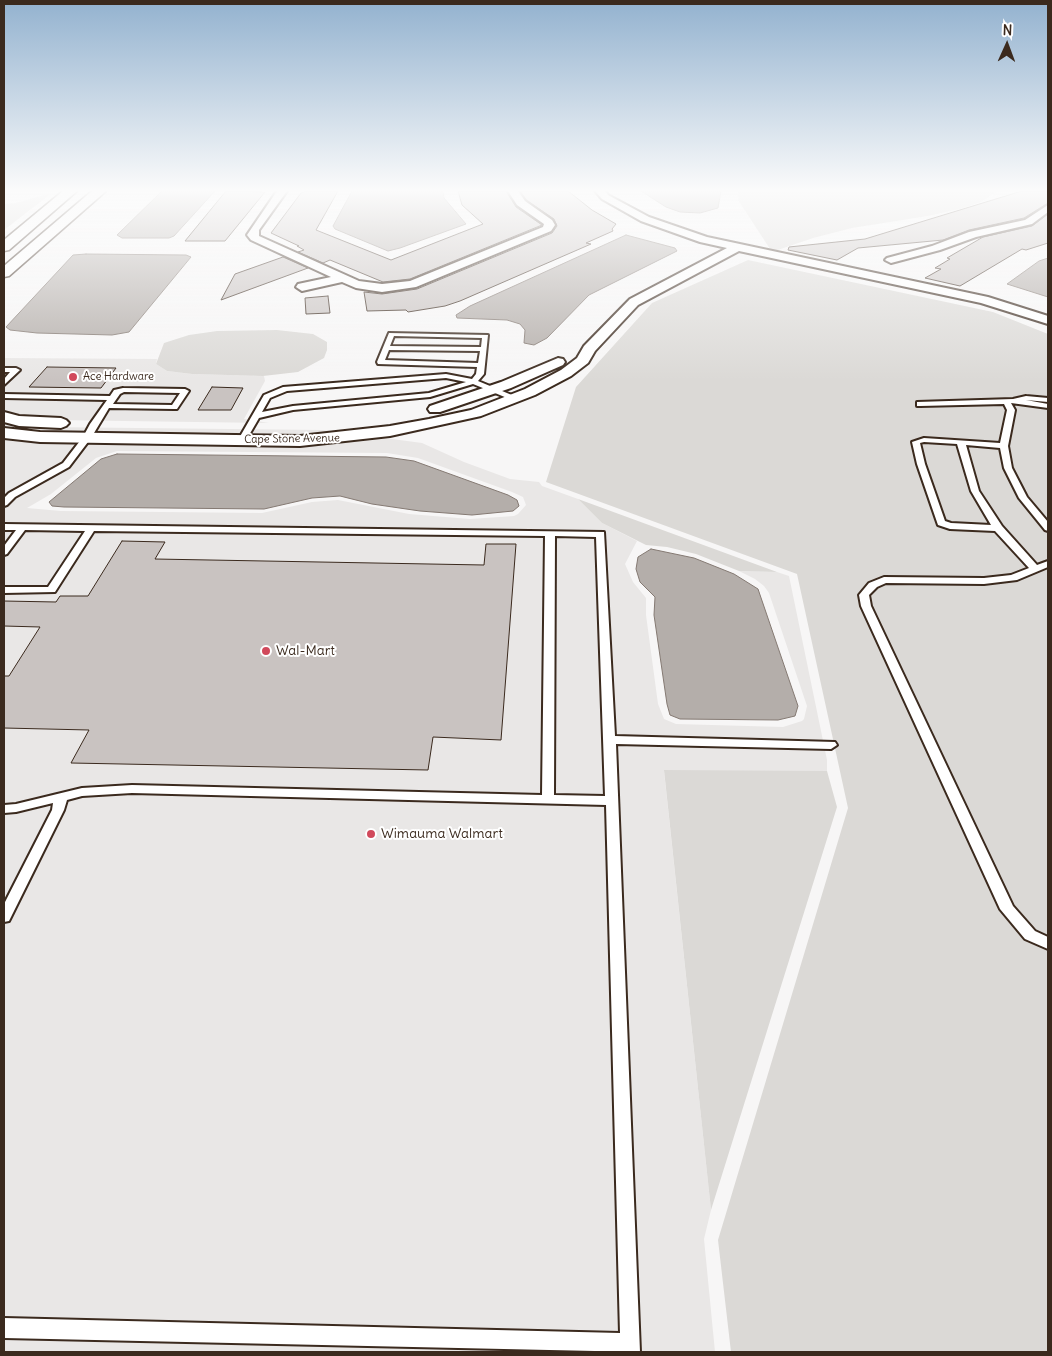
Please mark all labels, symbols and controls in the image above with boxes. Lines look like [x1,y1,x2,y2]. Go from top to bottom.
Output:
north arrow [982,20,1032,70]
text: N [1002,21,1013,39]
place label: Ace Hardware [83,370,154,384]
marker: Ace Hardware [67,371,79,383]
street label: Cape Stone Avenue [244,432,340,446]
place label: Wal-Mart [276,643,335,659]
marker: Wal-Mart [260,645,272,657]
place label: Wimauma Walmart [381,826,503,842]
marker: Wimauma Walmart [365,828,377,840]

